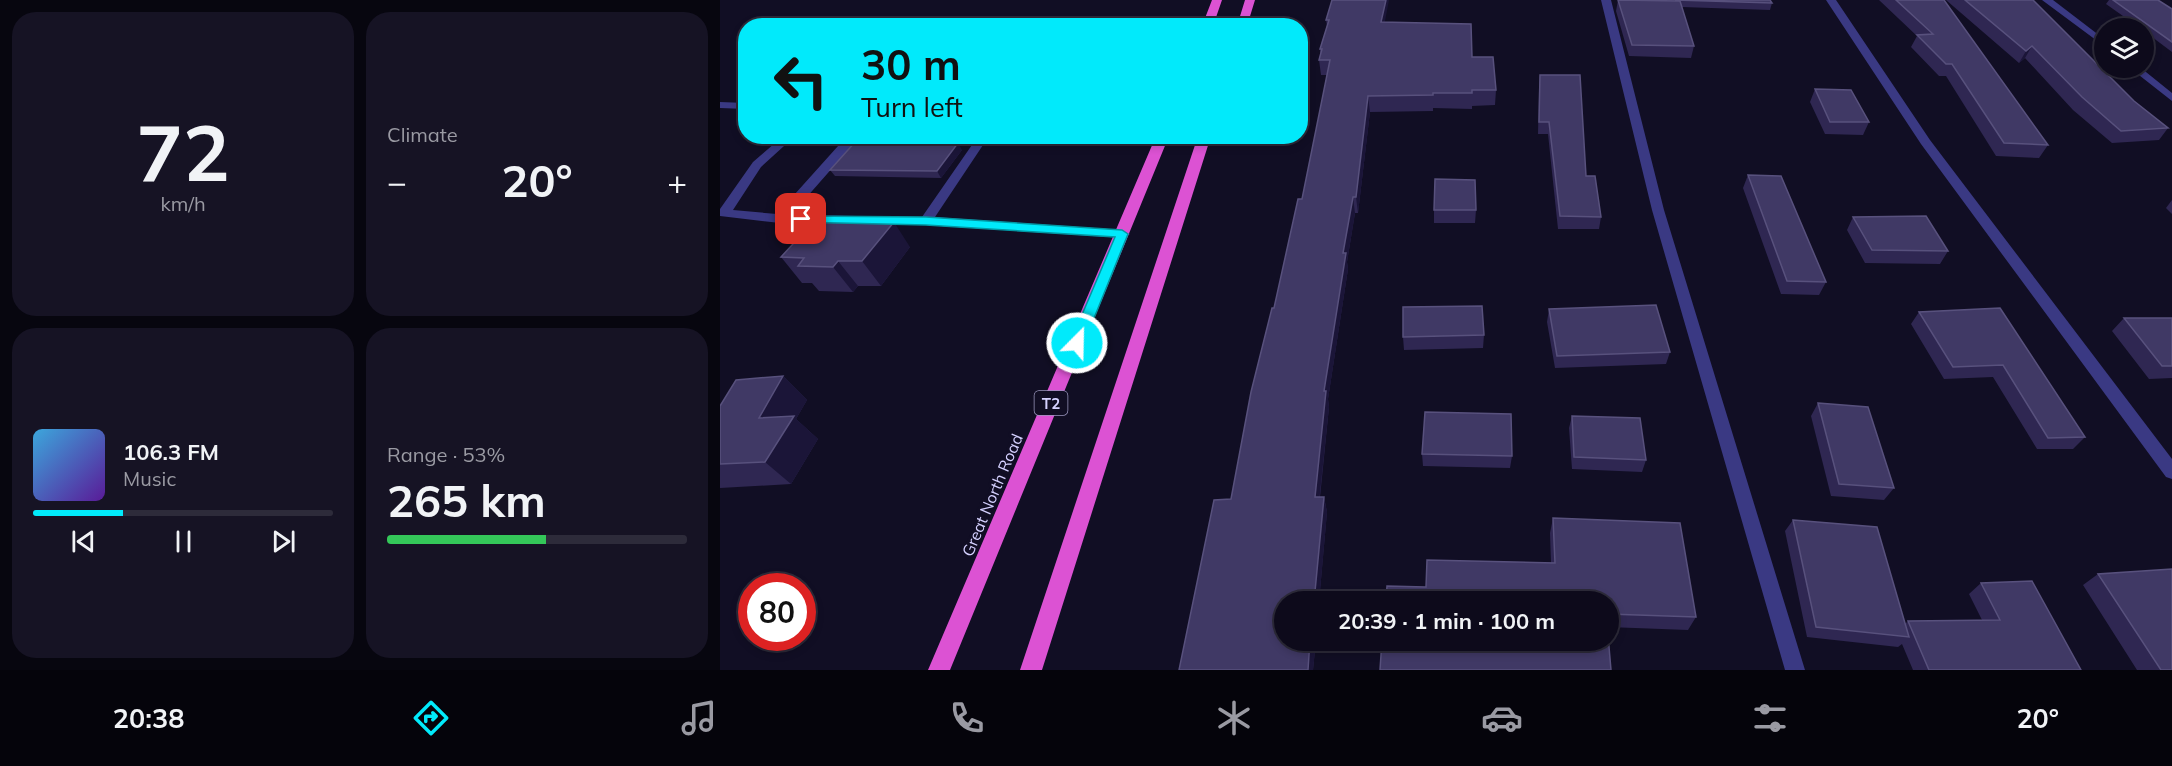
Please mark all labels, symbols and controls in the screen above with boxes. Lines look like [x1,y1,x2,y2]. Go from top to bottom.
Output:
map controls [2094,18,2154,78]
button: layers [2094,18,2154,78]
text: 30 m [861,38,961,91]
icon: left [762,42,840,120]
text: Turn left [861,90,963,124]
text: 72 [136,103,230,201]
text: Climate [387,122,458,147]
text: 20° [501,152,573,208]
text: − [387,161,407,202]
text: + [667,161,687,202]
text: km/h [160,191,206,216]
pin [775,193,826,244]
icon: arrive [784,202,817,235]
position arrow [1045,311,1109,375]
road number: T2 [1034,391,1068,415]
street label: Great North Road [957,431,1027,559]
text: 106.3 FM [123,438,219,466]
text: Range · 53% [387,442,505,467]
text: Music [123,466,176,491]
text: 265 km [387,472,546,528]
icon: previous [67,525,100,558]
icon: pause [167,525,200,558]
icon: next [267,525,300,558]
speed limit sign: 80 [738,573,816,651]
text: 20:39 · 1 min · 100 m [1338,607,1555,635]
icon: directions [410,697,452,739]
icon: music [678,697,720,739]
icon: phone [946,697,988,739]
icon: climate [1213,697,1255,739]
icon: car [1481,697,1523,739]
icon: filters [1749,697,1791,739]
text: 20:38 [113,701,184,735]
text: 20° [2016,701,2059,735]

